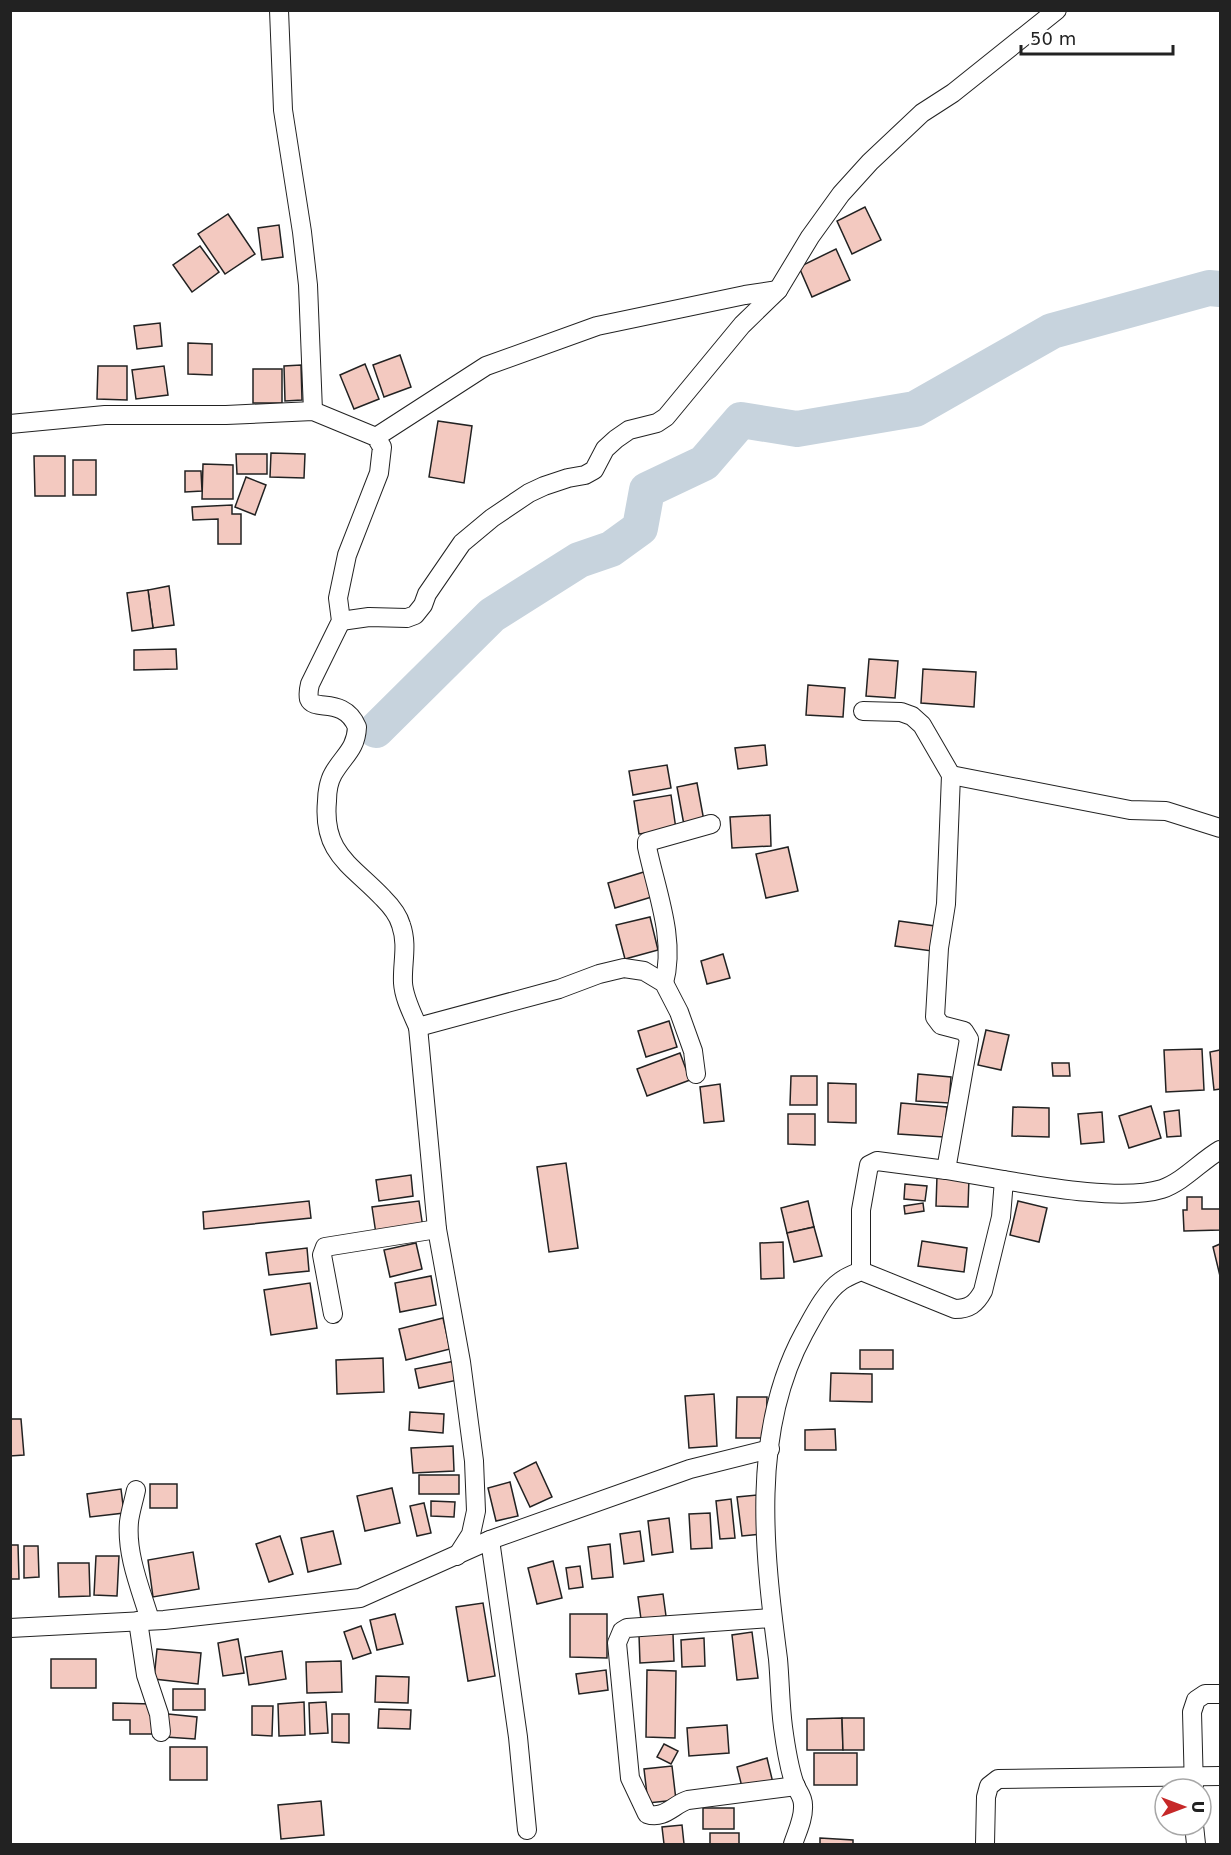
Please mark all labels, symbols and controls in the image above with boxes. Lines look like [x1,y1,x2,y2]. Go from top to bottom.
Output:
scale bar [1021,18,1172,56]
text: 50 m [1030,28,1076,49]
north arrow [1153,1777,1213,1837]
text: U [1188,1801,1207,1814]

